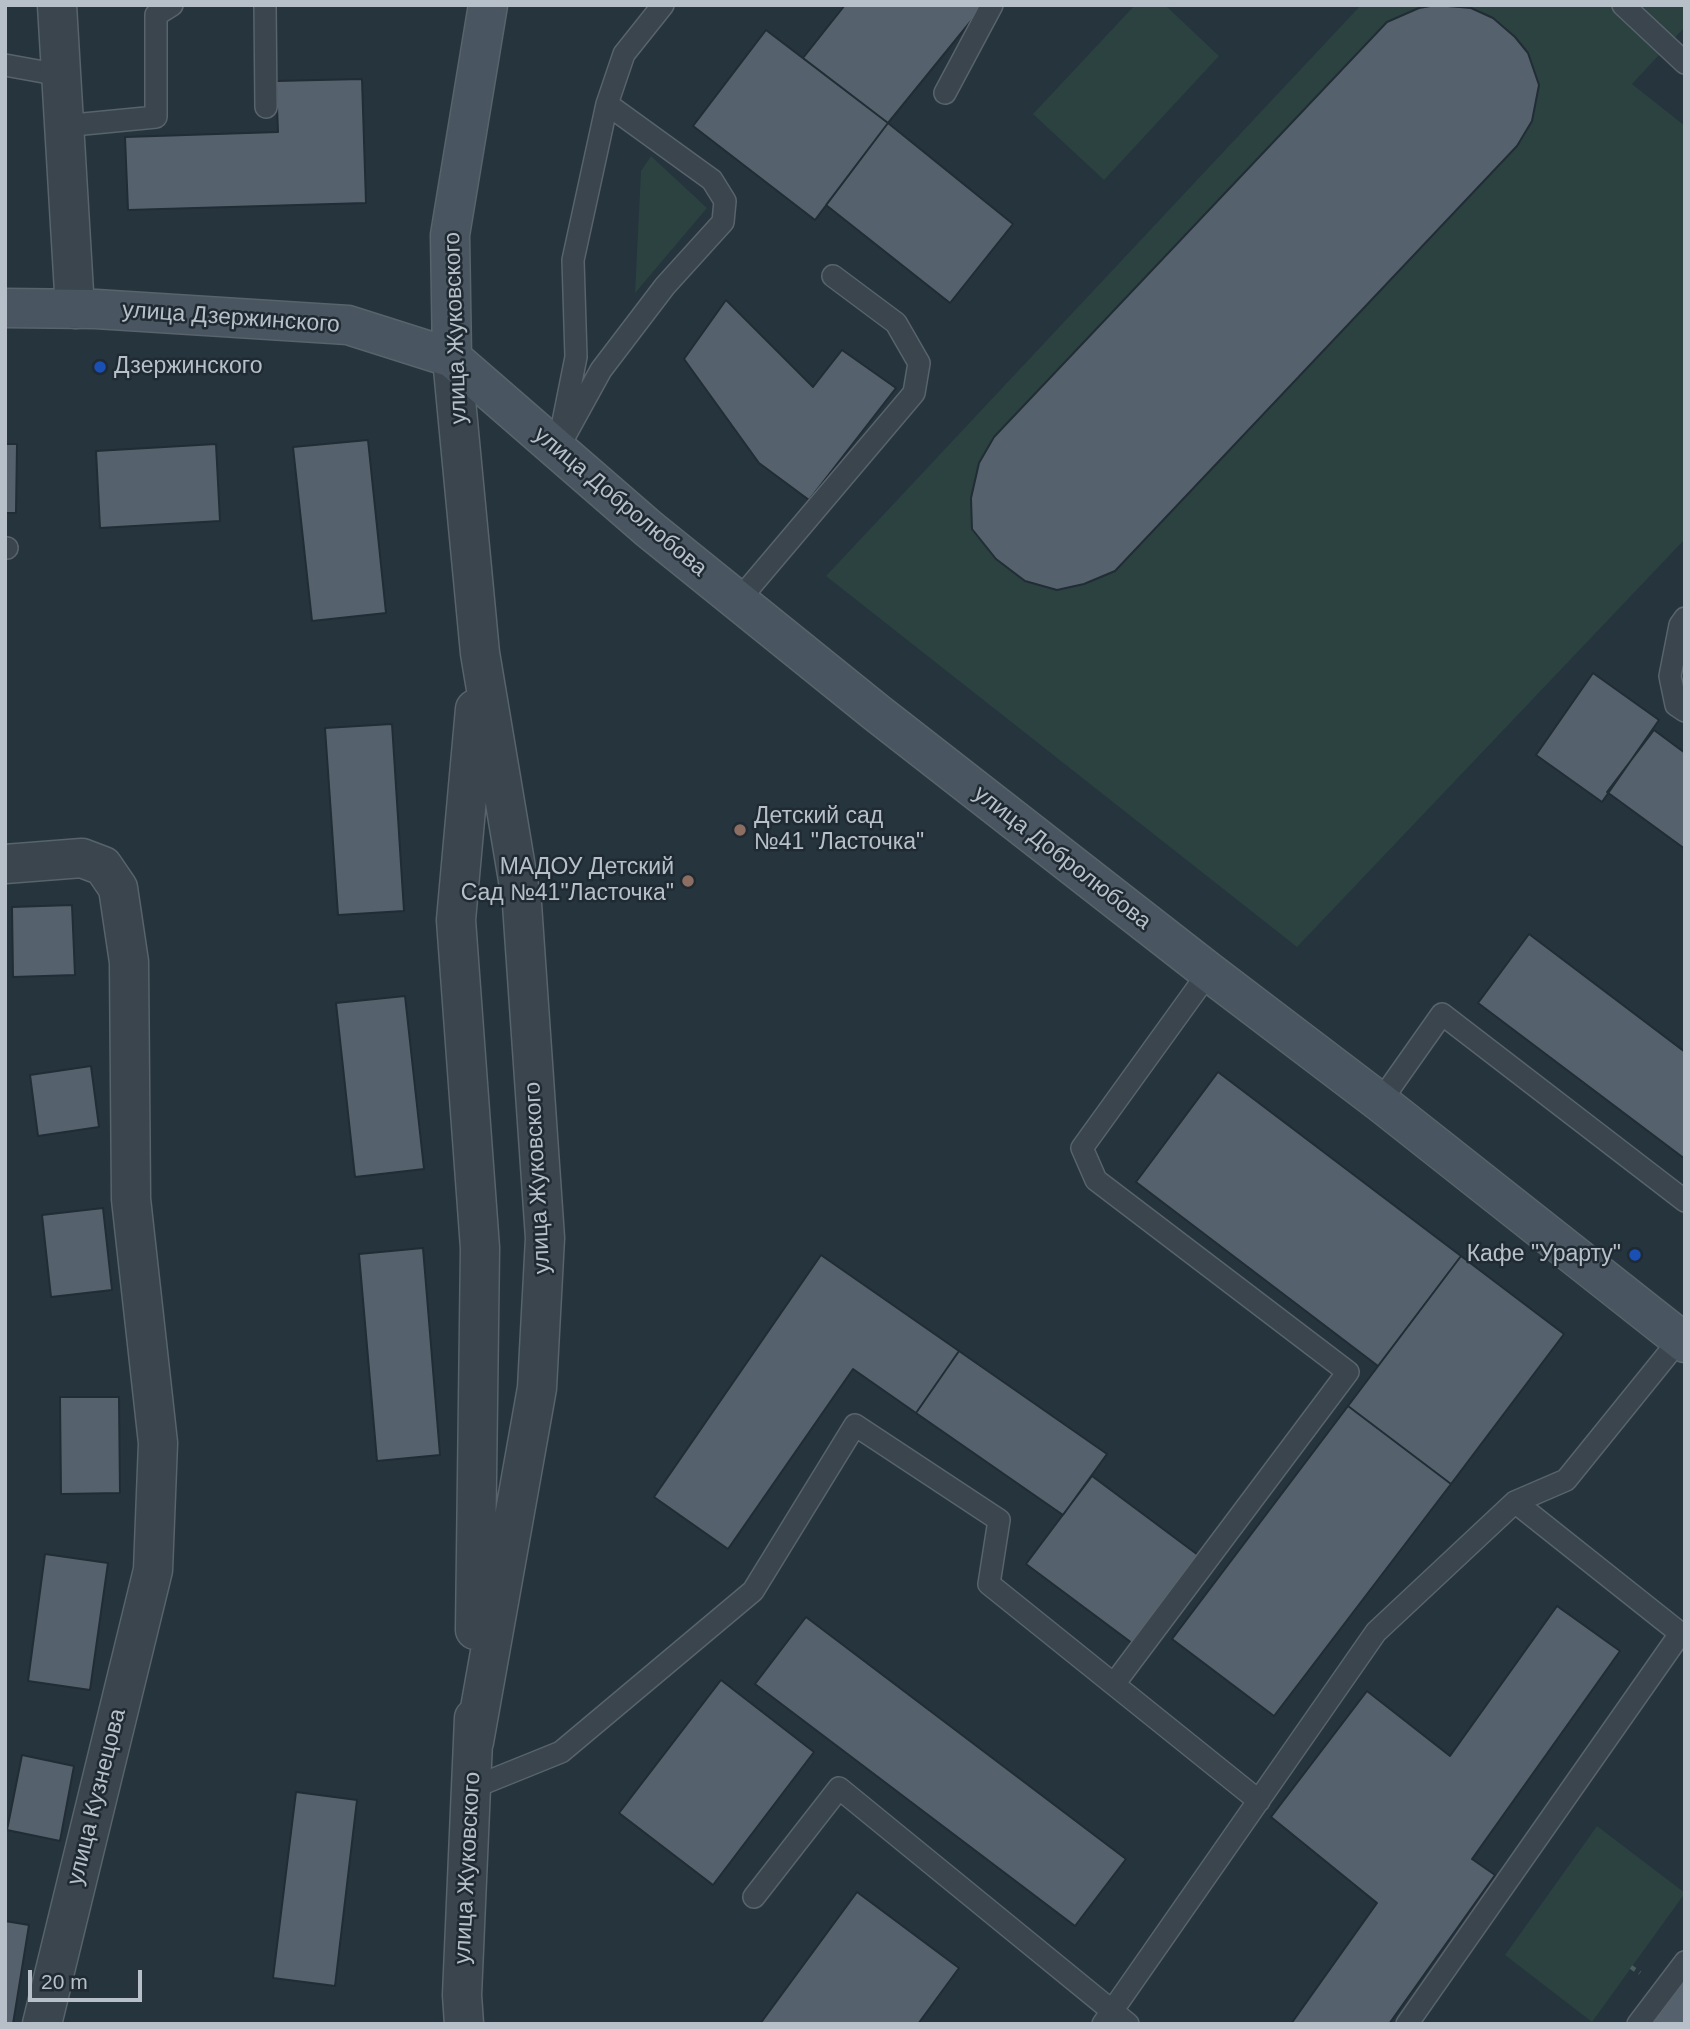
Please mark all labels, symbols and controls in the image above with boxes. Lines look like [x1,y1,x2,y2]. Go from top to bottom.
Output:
street label: улица Жуковского [439,231,473,425]
street label: улица Дзержинского [121,297,341,339]
place label: Дзержинского [114,353,262,381]
marker: Дзержинского [92,359,108,375]
street label: улица Добролюбова [528,421,712,583]
street label: улица Добролюбова [968,780,1156,936]
place label: Детский сад №41 "Ласточка" [754,803,924,857]
marker: Детский сад №41 "Ласточка" [732,822,748,838]
place label: МАДОУ Детский Сад №41"Ласточка" [461,854,674,908]
marker: МАДОУ Детский Сад №41"Ласточка" [680,873,696,889]
street label: улица Жуковского [519,1081,557,1275]
place label: Кафе "Урарту" [1467,1241,1621,1269]
marker: Кафе "Урарту" [1627,1247,1643,1263]
street label: улица Кузнецова [62,1706,132,1888]
street label: улица Жуковского [449,1771,487,1965]
scale bar [32,1955,145,1999]
text: 20 m [41,1970,88,1993]

